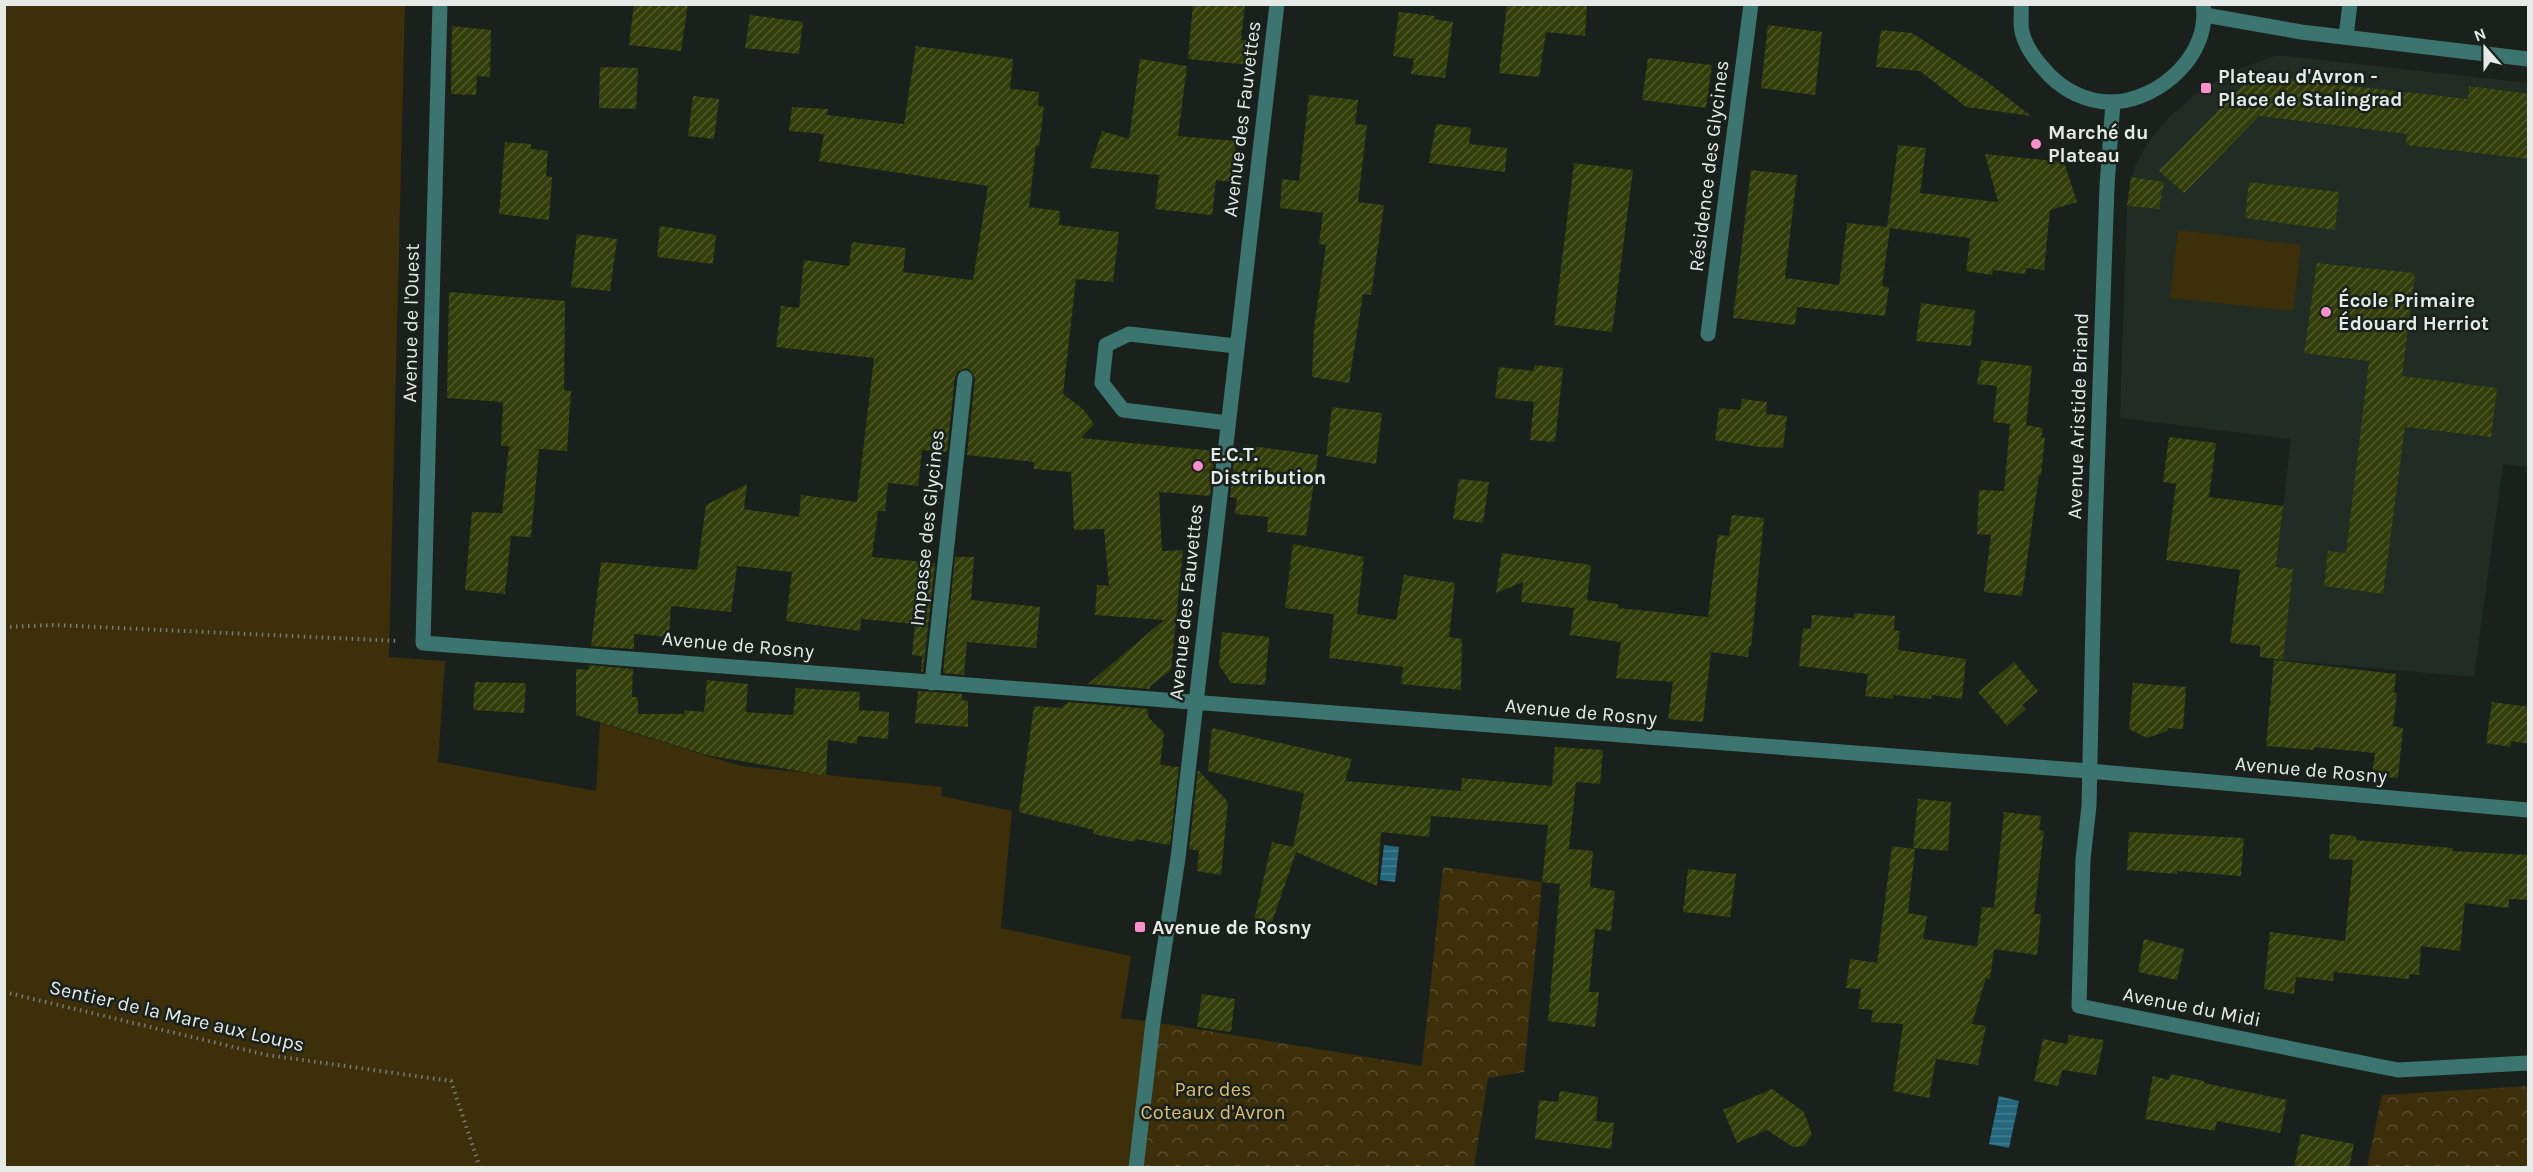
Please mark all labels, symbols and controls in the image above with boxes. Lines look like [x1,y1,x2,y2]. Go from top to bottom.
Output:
north arrow [2455,18,2515,78]
street label: Avenue des Fauvettes [1219,20,1265,218]
text: N [2471,24,2489,45]
street label: Résidence des Glycines [1685,59,1733,273]
place label: Plateau d'Avron - Place de Stalingrad [2218,65,2403,111]
marker: Plateau d'Avron - Place de Stalingrad [2199,81,2213,95]
place label: Marché du Plateau [2048,121,2149,167]
marker: Marché du Plateau [2029,137,2043,151]
street label: Avenue de l'Ouest [398,243,424,403]
place label: École Primaire Édouard Herriot [2338,287,2489,335]
marker: École Primaire Édouard Herriot [2319,305,2333,319]
street label: Avenue Aristide Briand [2063,312,2093,520]
street label: Impasse des Glycines [905,429,949,627]
place label: E.C.T. Distribution [1210,443,1326,489]
marker: E.C.T. Distribution [1191,459,1205,473]
street label: Avenue des Fauvettes [1164,503,1208,701]
street label: Avenue de Rosny [661,627,815,663]
street label: Avenue de Rosny [1504,694,1658,730]
street label: Avenue de Rosny [2234,752,2388,788]
place label: Avenue de Rosny [1152,916,1311,939]
marker: Avenue de Rosny [1133,920,1147,934]
street label: Sentier de la Mare aux Loups [47,975,307,1057]
street label: Avenue du Midi [2121,982,2263,1032]
park label: Parc des Coteaux d'Avron [1141,1078,1285,1124]

